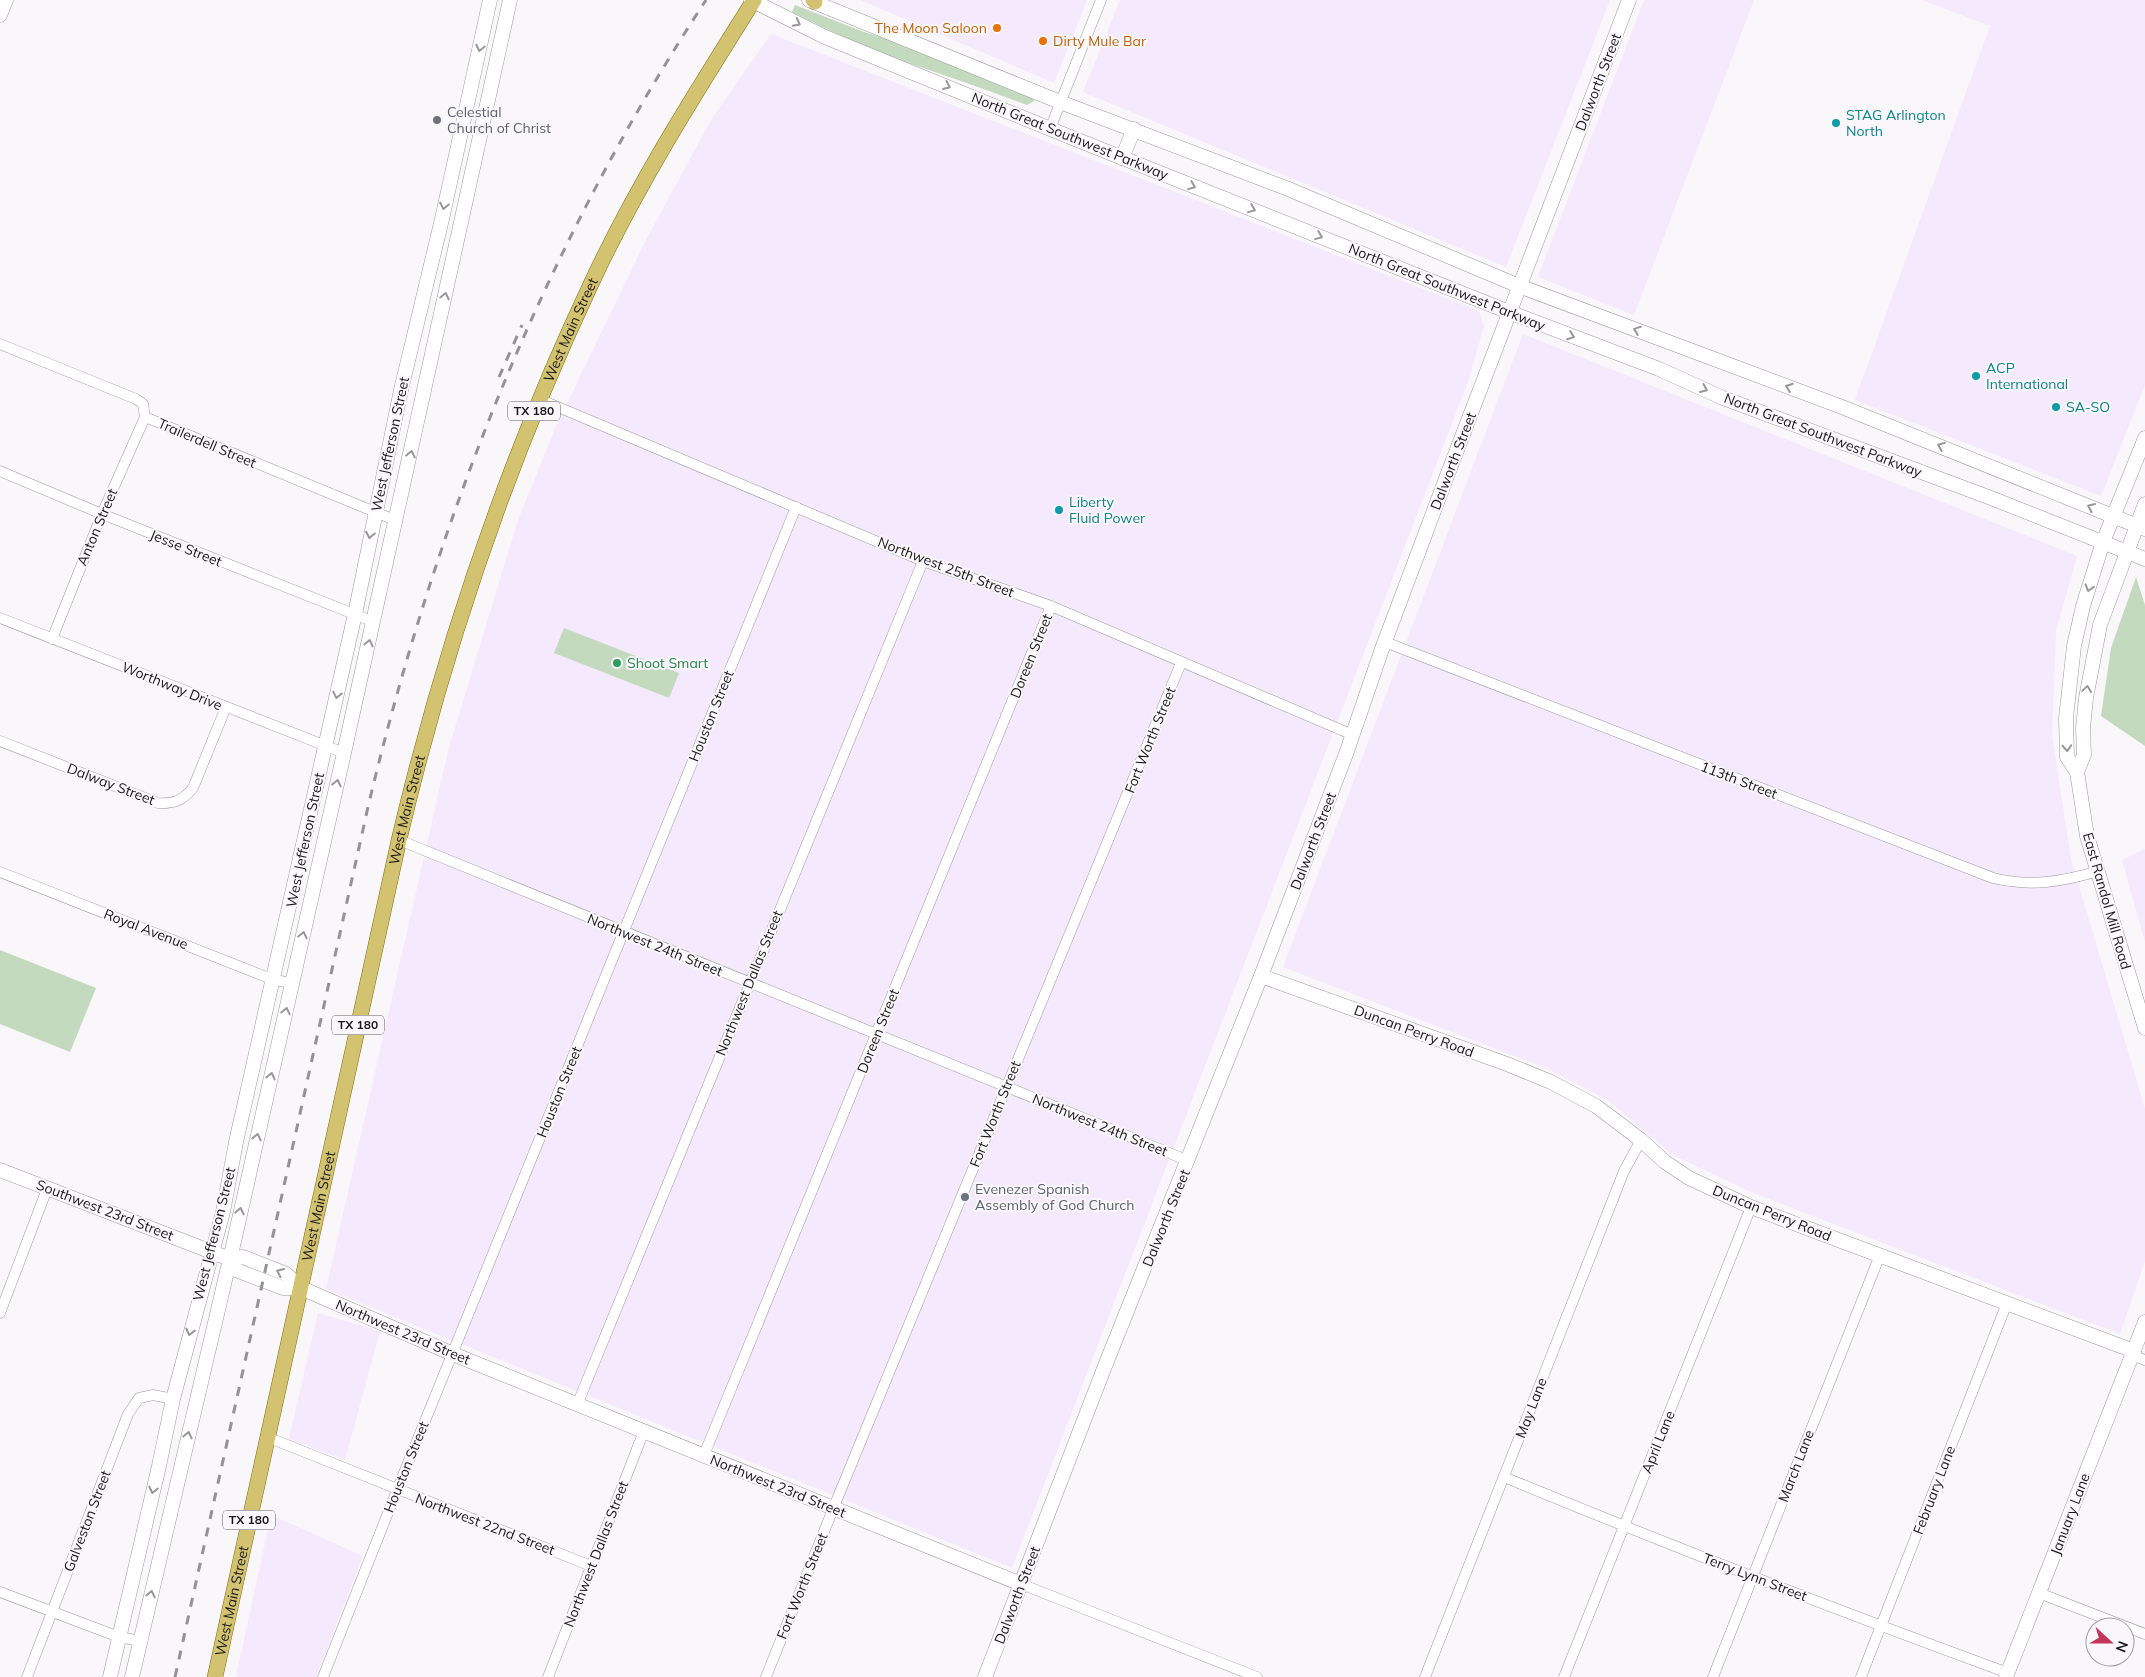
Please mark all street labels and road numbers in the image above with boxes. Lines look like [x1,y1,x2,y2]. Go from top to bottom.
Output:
street label: Dalworth Street [1571,31,1625,133]
street label: North Great Southwest Parkway [969,88,1171,184]
street label: North Great Southwest Parkway [1346,239,1548,335]
street label: West Main Street [539,275,602,385]
street label: West Jefferson Street [367,375,413,513]
street label: North Great Southwest Parkway [1722,389,1925,481]
road number: TX 180 [508,402,560,421]
street label: Dalworth Street [1426,410,1480,512]
street label: Trailerdell Street [155,414,259,472]
street label: Anton Street [73,486,121,568]
street label: Jesse Street [147,525,225,571]
street label: Northwest 25th Street [875,533,1017,601]
street label: Doreen Street [1006,611,1056,701]
street label: Worthway Drive [119,658,225,714]
street label: Houston Street [684,668,738,764]
street label: Fort Worth Street [1120,684,1180,796]
street label: West Main Street [385,753,429,866]
street label: 113th Street [1698,757,1780,803]
street label: Dalway Street [65,759,157,809]
street label: West Jefferson Street [282,771,328,909]
street label: Dalworth Street [1286,790,1340,892]
street label: East Randol Mill Road [2079,830,2135,972]
street label: Royal Avenue [101,905,191,953]
street label: Northwest Dallas Street [712,908,786,1058]
street label: Northwest 24th Street [585,910,725,980]
street label: Doreen Street [853,986,903,1076]
street label: Duncan Perry Road [1352,1001,1476,1061]
road number: TX 180 [332,1016,384,1034]
street label: Houston Street [532,1044,586,1140]
street label: Fort Worth Street [965,1058,1025,1170]
street label: Northwest 24th Street [1030,1090,1170,1160]
street label: West Main Street [298,1149,339,1263]
street label: West Jefferson Street [189,1165,239,1303]
street label: Dalworth Street [1138,1167,1194,1269]
street label: Southwest 23rd Street [34,1176,176,1245]
street label: Duncan Perry Road [1710,1181,1834,1245]
street label: Northwest 23rd Street [333,1295,473,1369]
street label: May Lane [1511,1375,1551,1441]
street label: April Lane [1637,1408,1679,1476]
street label: Houston Street [379,1419,433,1515]
street label: March Lane [1774,1427,1818,1505]
street label: February Lane [1909,1443,1959,1537]
street label: Northwest 23rd Street [708,1451,849,1521]
street label: Galveston Street [59,1468,115,1574]
street label: January Lane [2046,1471,2094,1557]
street label: Northwest Dallas Street [560,1478,632,1630]
street label: Northwest 22nd Street [413,1489,557,1559]
road number: TX 180 [223,1510,275,1530]
street label: Fort Worth Street [772,1530,832,1642]
street label: West Main Street [211,1544,253,1658]
street label: Dalworth Street [990,1544,1044,1646]
street label: Terry Lynn Street [1700,1549,1810,1605]

